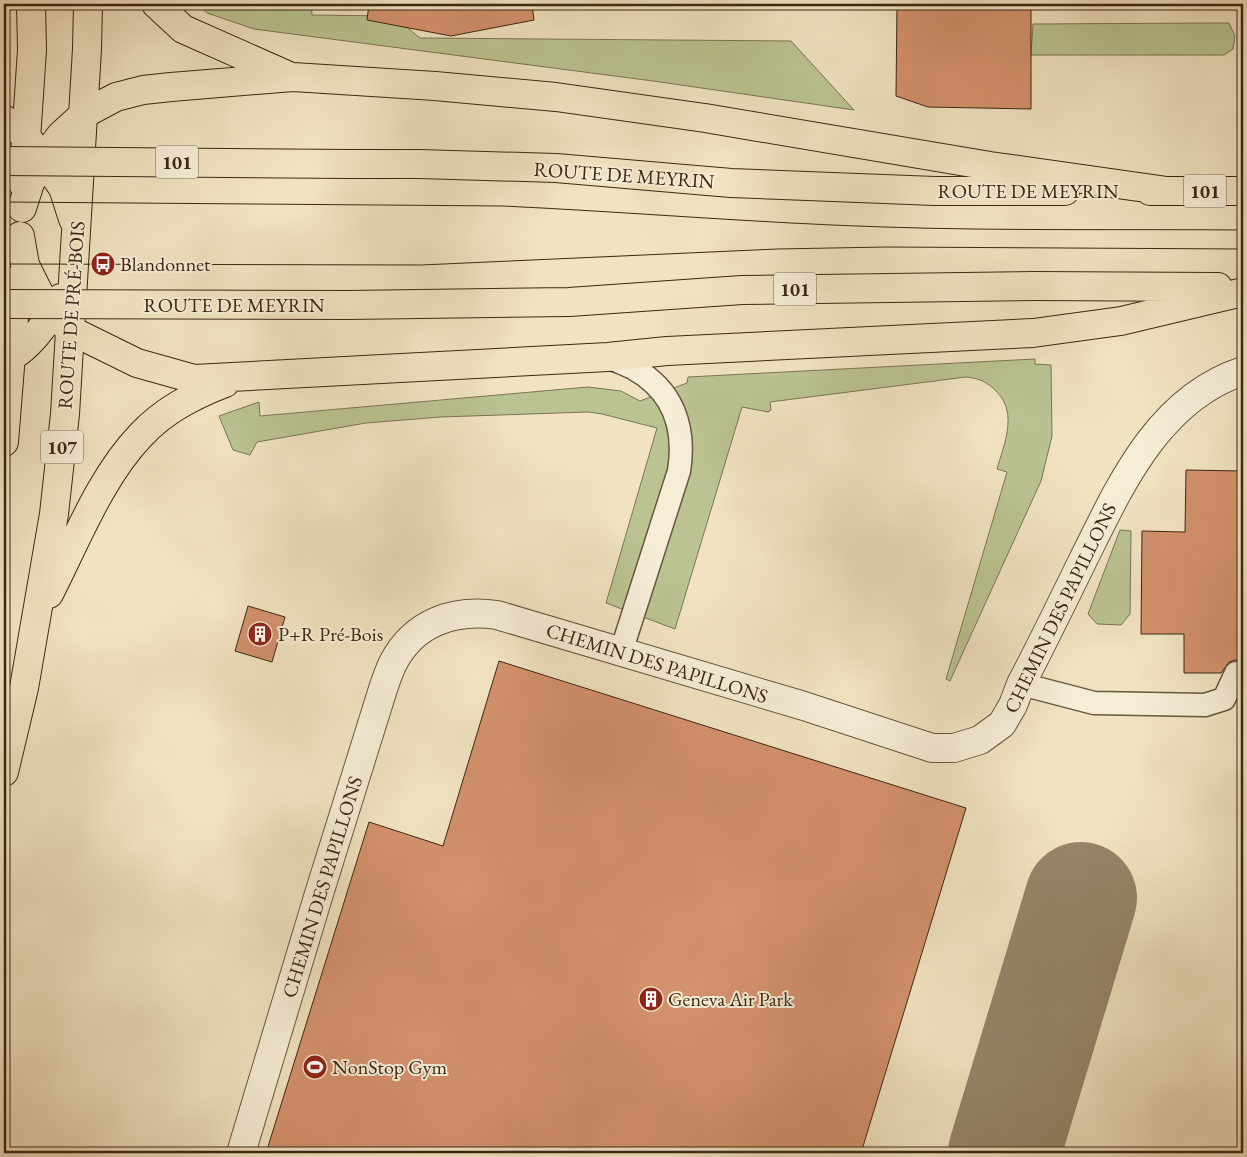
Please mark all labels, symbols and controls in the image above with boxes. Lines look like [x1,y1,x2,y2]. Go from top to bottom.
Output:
road number: 101 [156,146,198,178]
street label: ROUTE DE MEYRIN [533,156,715,194]
road number: 101 [1184,175,1226,208]
street label: ROUTE DE MEYRIN [937,178,1119,204]
street label: ROUTE DE PRÉ-BOIS [51,220,91,410]
bus stop icon: Blandonnet [90,251,116,277]
place label: Blandonnet [120,251,211,277]
road number: 101 [774,272,816,306]
street label: ROUTE DE MEYRIN [143,292,325,318]
road number: 107 [41,431,83,464]
street label: CHEMIN DES PAPILLONS [998,499,1122,717]
street label: CHEMIN DES PAPILLONS [543,617,771,709]
building icon: P+R Pré-Bois [247,621,273,647]
place label: P+R Pré-Bois [278,621,383,647]
street label: CHEMIN DES PAPILLONS [276,773,368,1001]
building icon: Geneva Air Park [638,986,664,1012]
place label: Geneva Air Park [668,986,793,1012]
sports icon: NonStop Gym [302,1054,328,1080]
place label: NonStop Gym [332,1054,447,1080]

